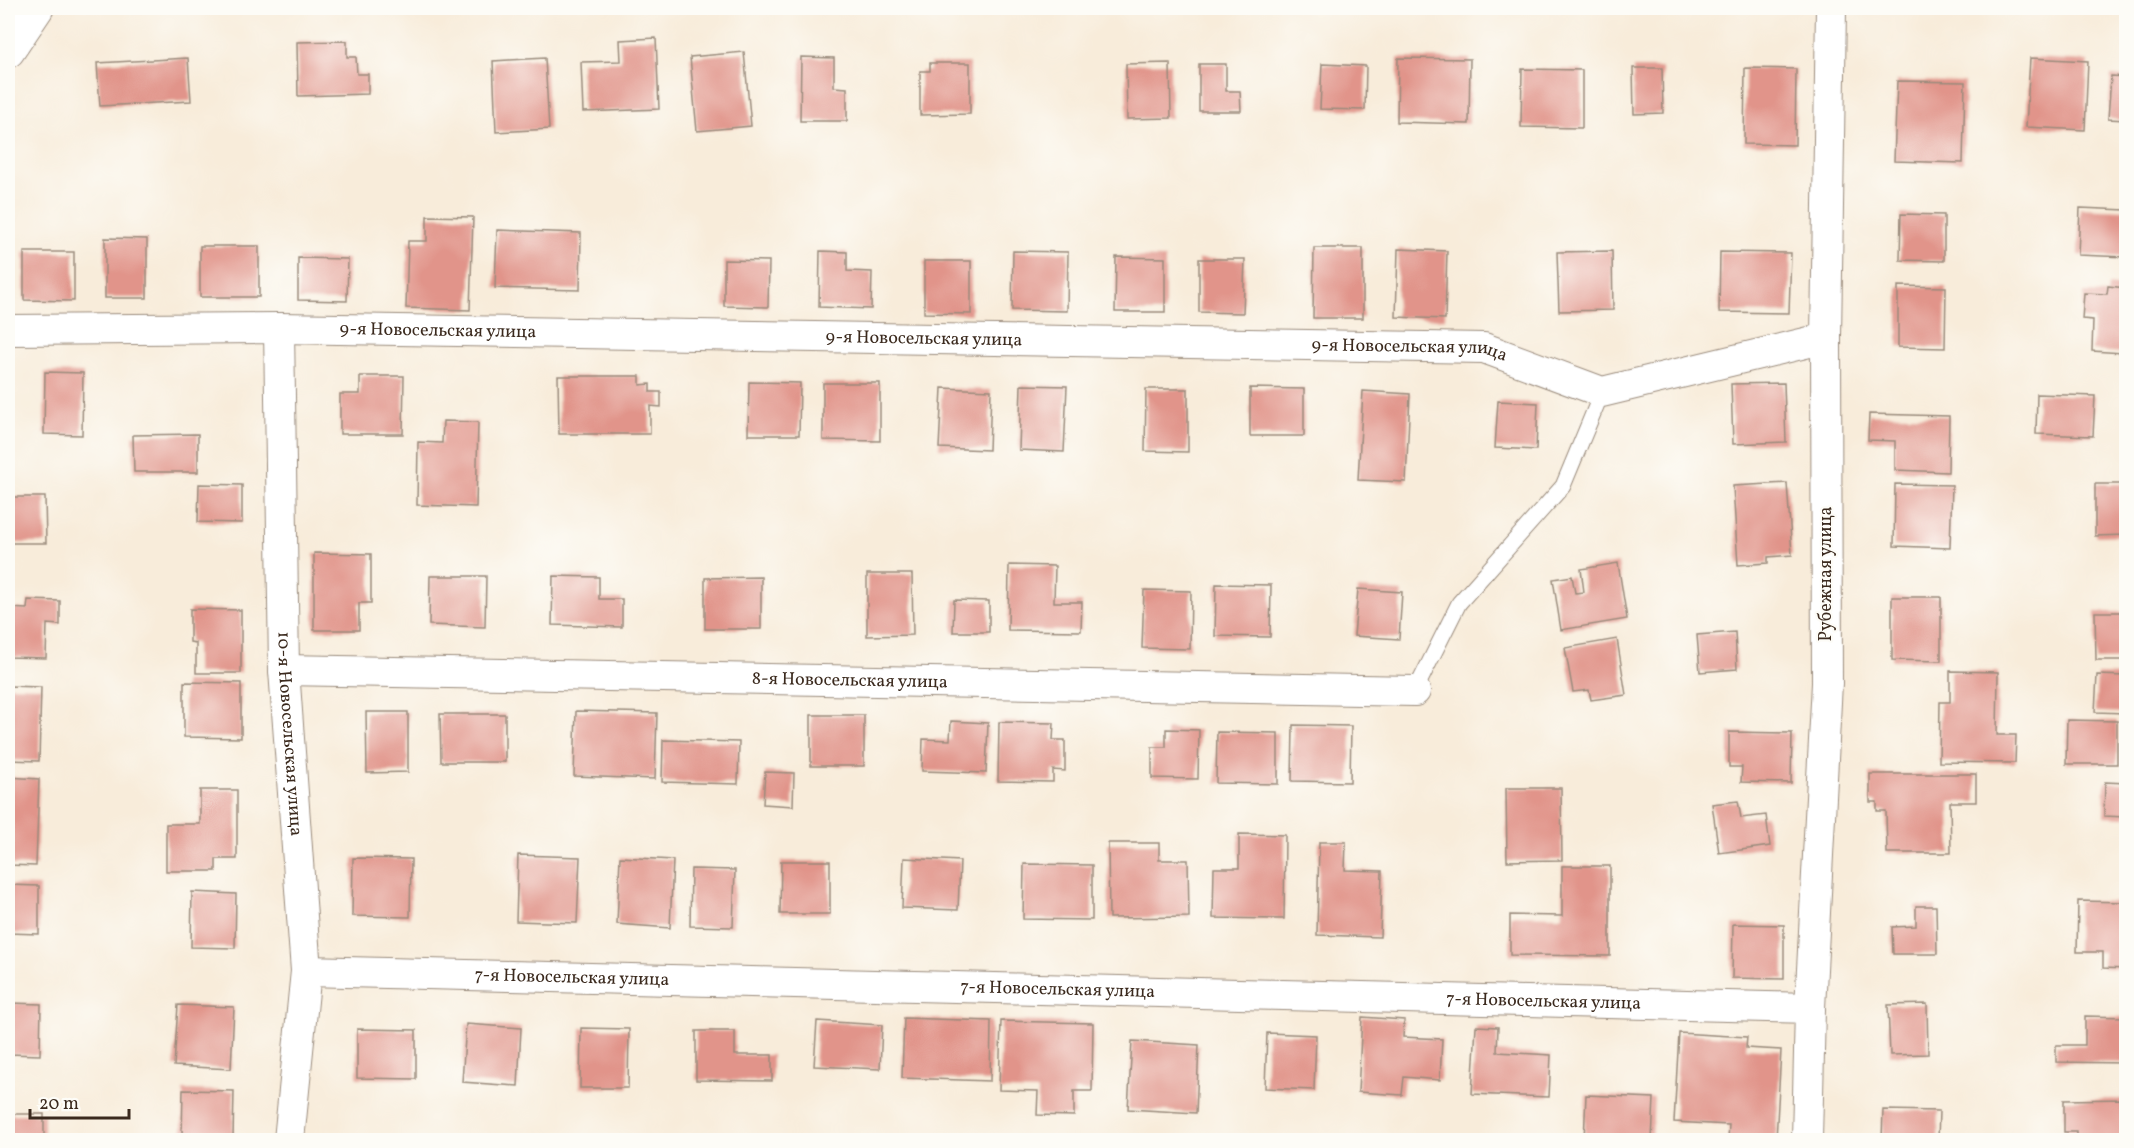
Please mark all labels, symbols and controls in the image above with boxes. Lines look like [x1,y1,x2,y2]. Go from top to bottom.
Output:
street label: 9-я Новосельская улица [339,317,537,345]
street label: 9-я Новосельская улица [825,325,1022,353]
street label: 9-я Новосельская улица [1311,333,1511,368]
street label: Рубежная улица [1814,506,1839,642]
street label: 10-я Новосельская улица [271,631,309,837]
street label: 8-я Новосельская улица [752,666,948,695]
street label: 7-я Новосельская улица [474,963,670,992]
street label: 7-я Новосельская улица [960,975,1155,1004]
street label: 7-я Новосельская улица [1446,987,1641,1016]
scale bar [30,1082,129,1120]
text: 20 m [39,1092,79,1117]

